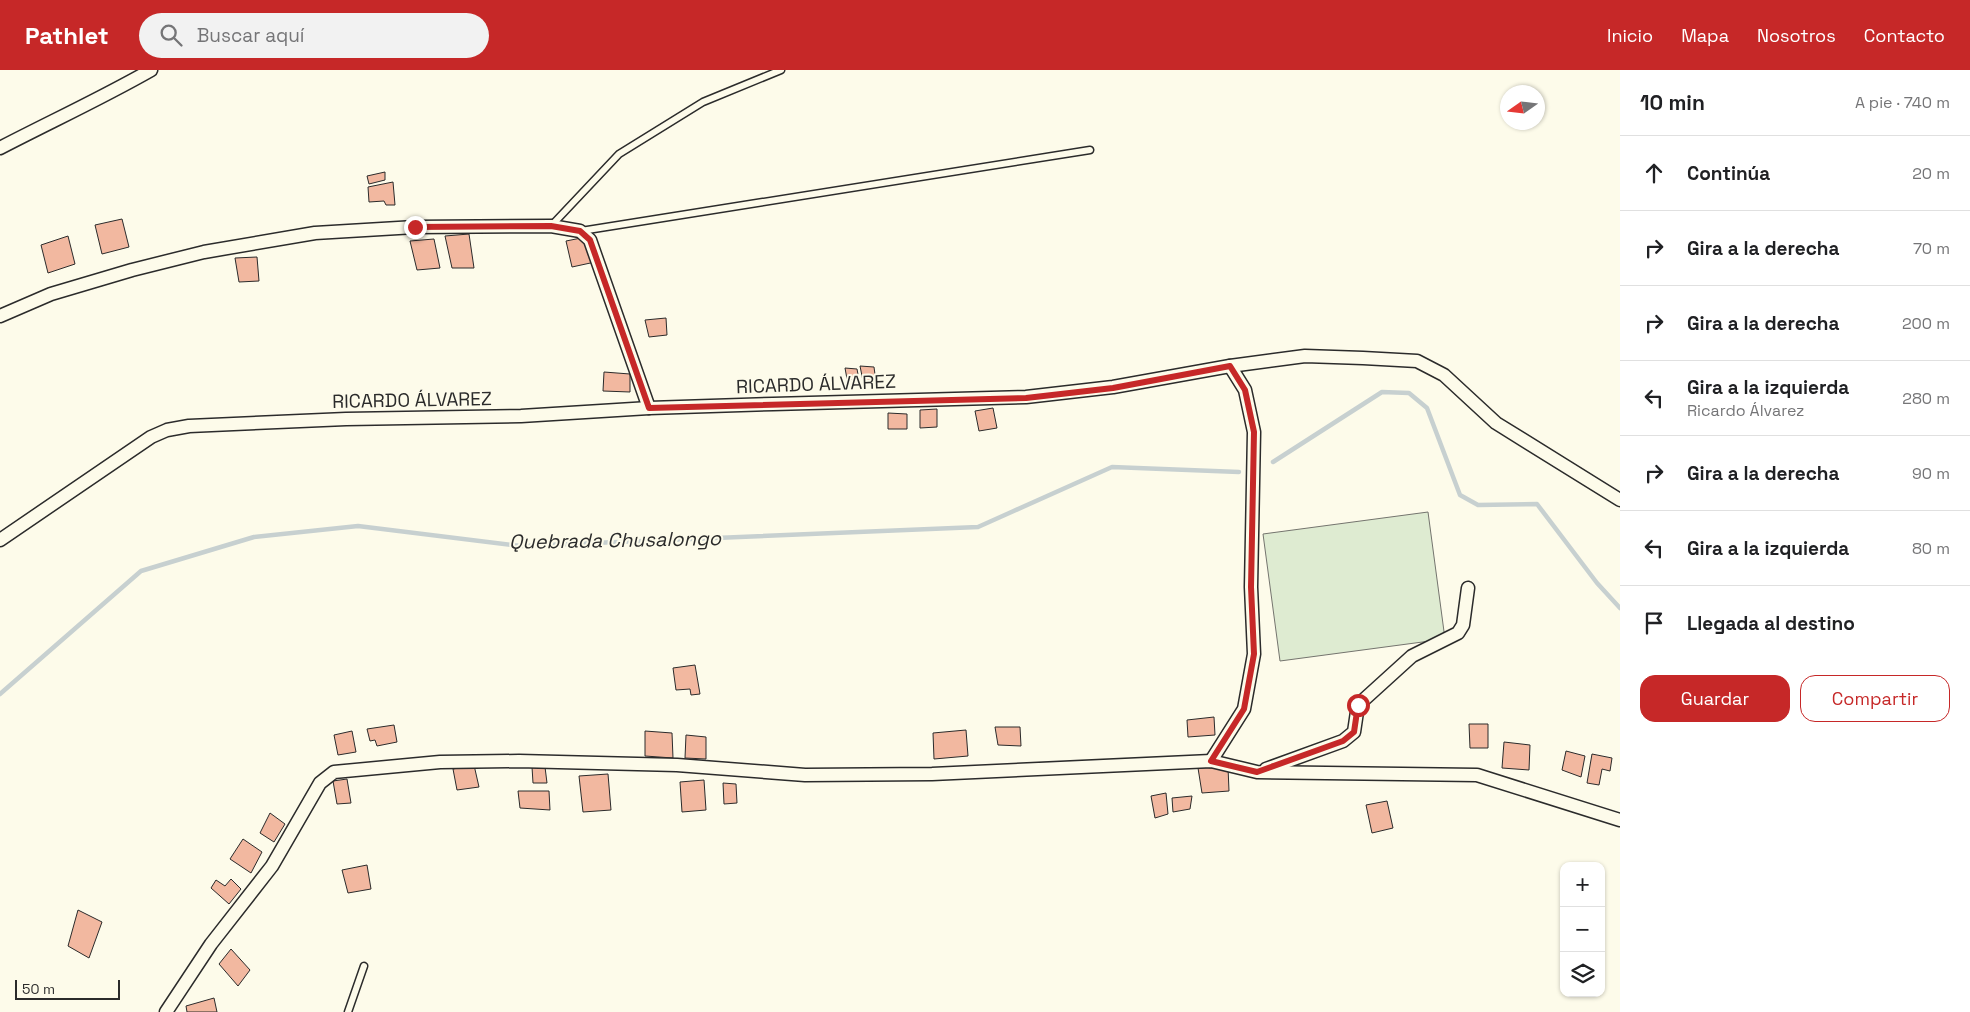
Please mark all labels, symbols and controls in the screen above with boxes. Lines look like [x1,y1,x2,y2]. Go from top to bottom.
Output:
search box [139,13,489,58]
text: Pathlet [25,20,109,51]
icon: search [157,21,185,49]
text: Buscar aquí [197,23,305,48]
text: Inicio [1607,24,1653,47]
text: Mapa [1681,24,1729,47]
text: Nosotros [1757,24,1836,47]
text: Contacto [1864,24,1945,47]
north arrow [1500,85,1545,130]
text: 10 min [1640,89,1705,116]
text: A pie · 740 m [1855,92,1950,113]
icon: ahead [1640,159,1668,187]
text: Continúa [1687,161,1770,186]
text: 20 m [1912,163,1950,184]
route end [404,216,427,239]
icon: right [1640,234,1668,262]
text: Gira a la derecha [1687,236,1839,261]
text: 70 m [1913,238,1950,259]
icon: right [1640,309,1668,337]
text: Gira a la derecha [1687,311,1839,336]
text: 200 m [1902,313,1950,334]
street label: RICARDO ÁLVAREZ [736,369,896,399]
text: Gira a la izquierda [1687,375,1849,400]
icon: left [1640,384,1668,412]
street label: RICARDO ÁLVAREZ [332,386,492,414]
text: 280 m [1902,388,1950,409]
text: Ricardo Álvarez [1687,400,1804,421]
icon: right [1640,459,1668,487]
text: Gira a la derecha [1687,461,1839,486]
text: 90 m [1912,463,1950,484]
water label: Quebrada Chusalongo [509,525,722,555]
icon: left [1640,534,1668,562]
text: Gira a la izquierda [1687,536,1849,561]
text: 80 m [1912,538,1950,559]
icon: arrive [1640,609,1668,637]
text: Llegada al destino [1687,611,1855,636]
button: Guardar [1640,675,1790,722]
button: Compartir [1800,675,1950,722]
route start [1347,694,1370,717]
map controls [1560,862,1605,997]
button: + [1560,862,1605,907]
button: − [1560,907,1605,952]
button: layers [1560,952,1605,997]
scale bar [15,977,120,1000]
text: 50 m [22,980,55,998]

